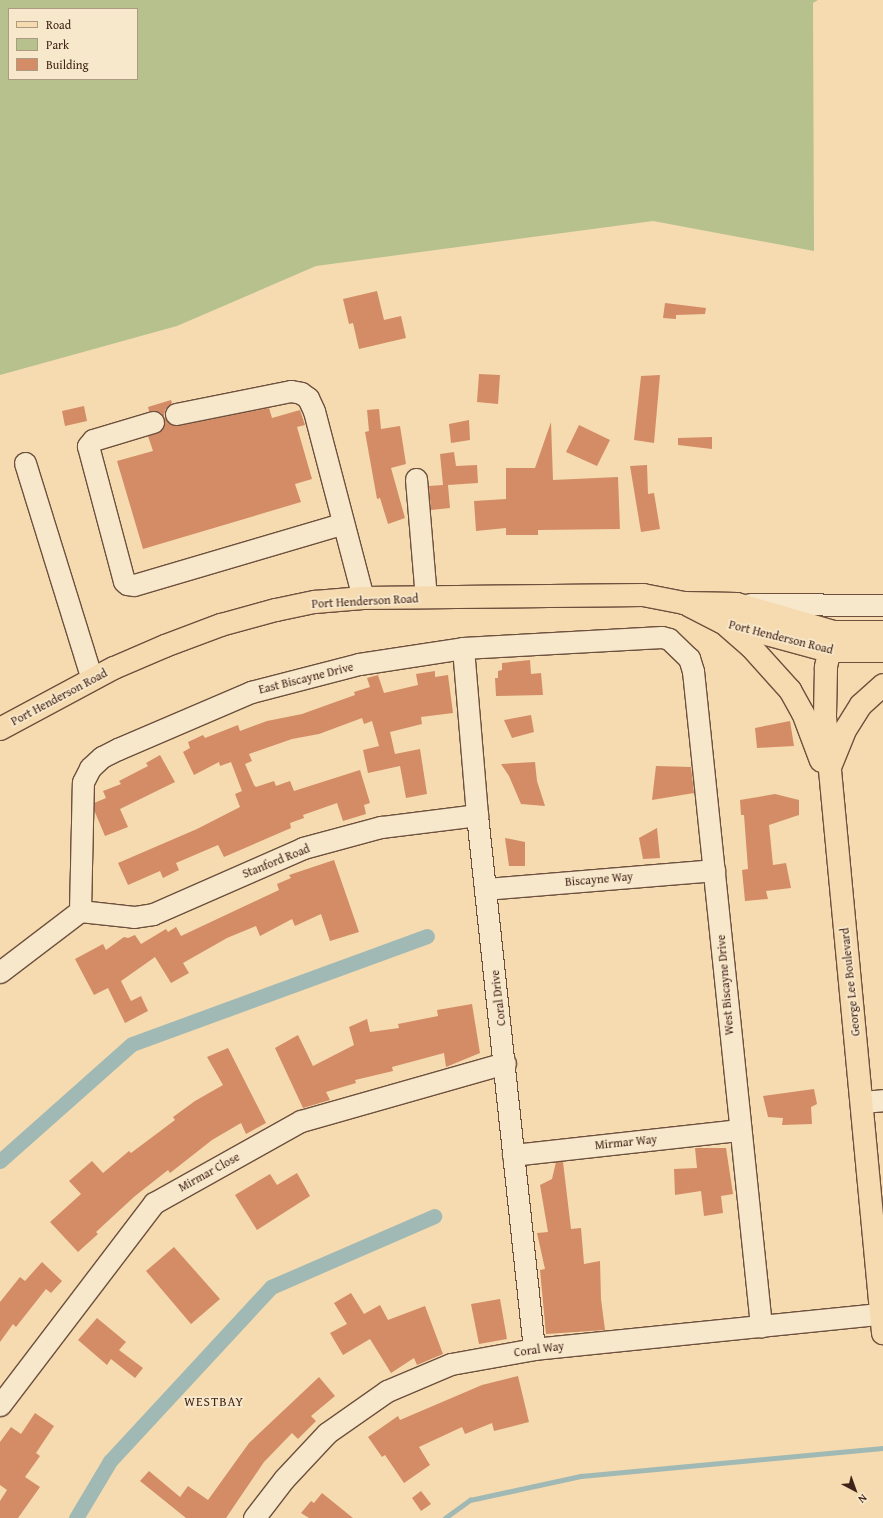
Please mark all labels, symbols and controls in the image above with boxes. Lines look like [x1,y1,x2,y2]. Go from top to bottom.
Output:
legend [8,8,138,80]
text: Road [46,16,71,33]
text: Park [46,36,69,53]
text: Building [46,56,89,73]
street label: Port Henderson Road [311,591,419,611]
street label: Port Henderson Road [727,617,835,657]
street label: East Biscayne Drive [257,659,355,697]
street label: Port Henderson Road [8,666,110,728]
street label: Stanford Road [240,841,312,881]
street label: Biscayne Way [564,869,634,889]
street label: George Lee Boulevard [837,927,863,1037]
street label: West Biscayne Drive [713,934,737,1036]
street label: Coral Drive [487,969,509,1027]
street label: Mirmar Way [594,1132,658,1152]
street label: Mirmar Close [176,1149,242,1195]
street label: Coral Way [513,1338,565,1360]
district label: WESTBAY [184,1394,244,1410]
north arrow [835,1470,875,1510]
text: N [855,1491,871,1508]

